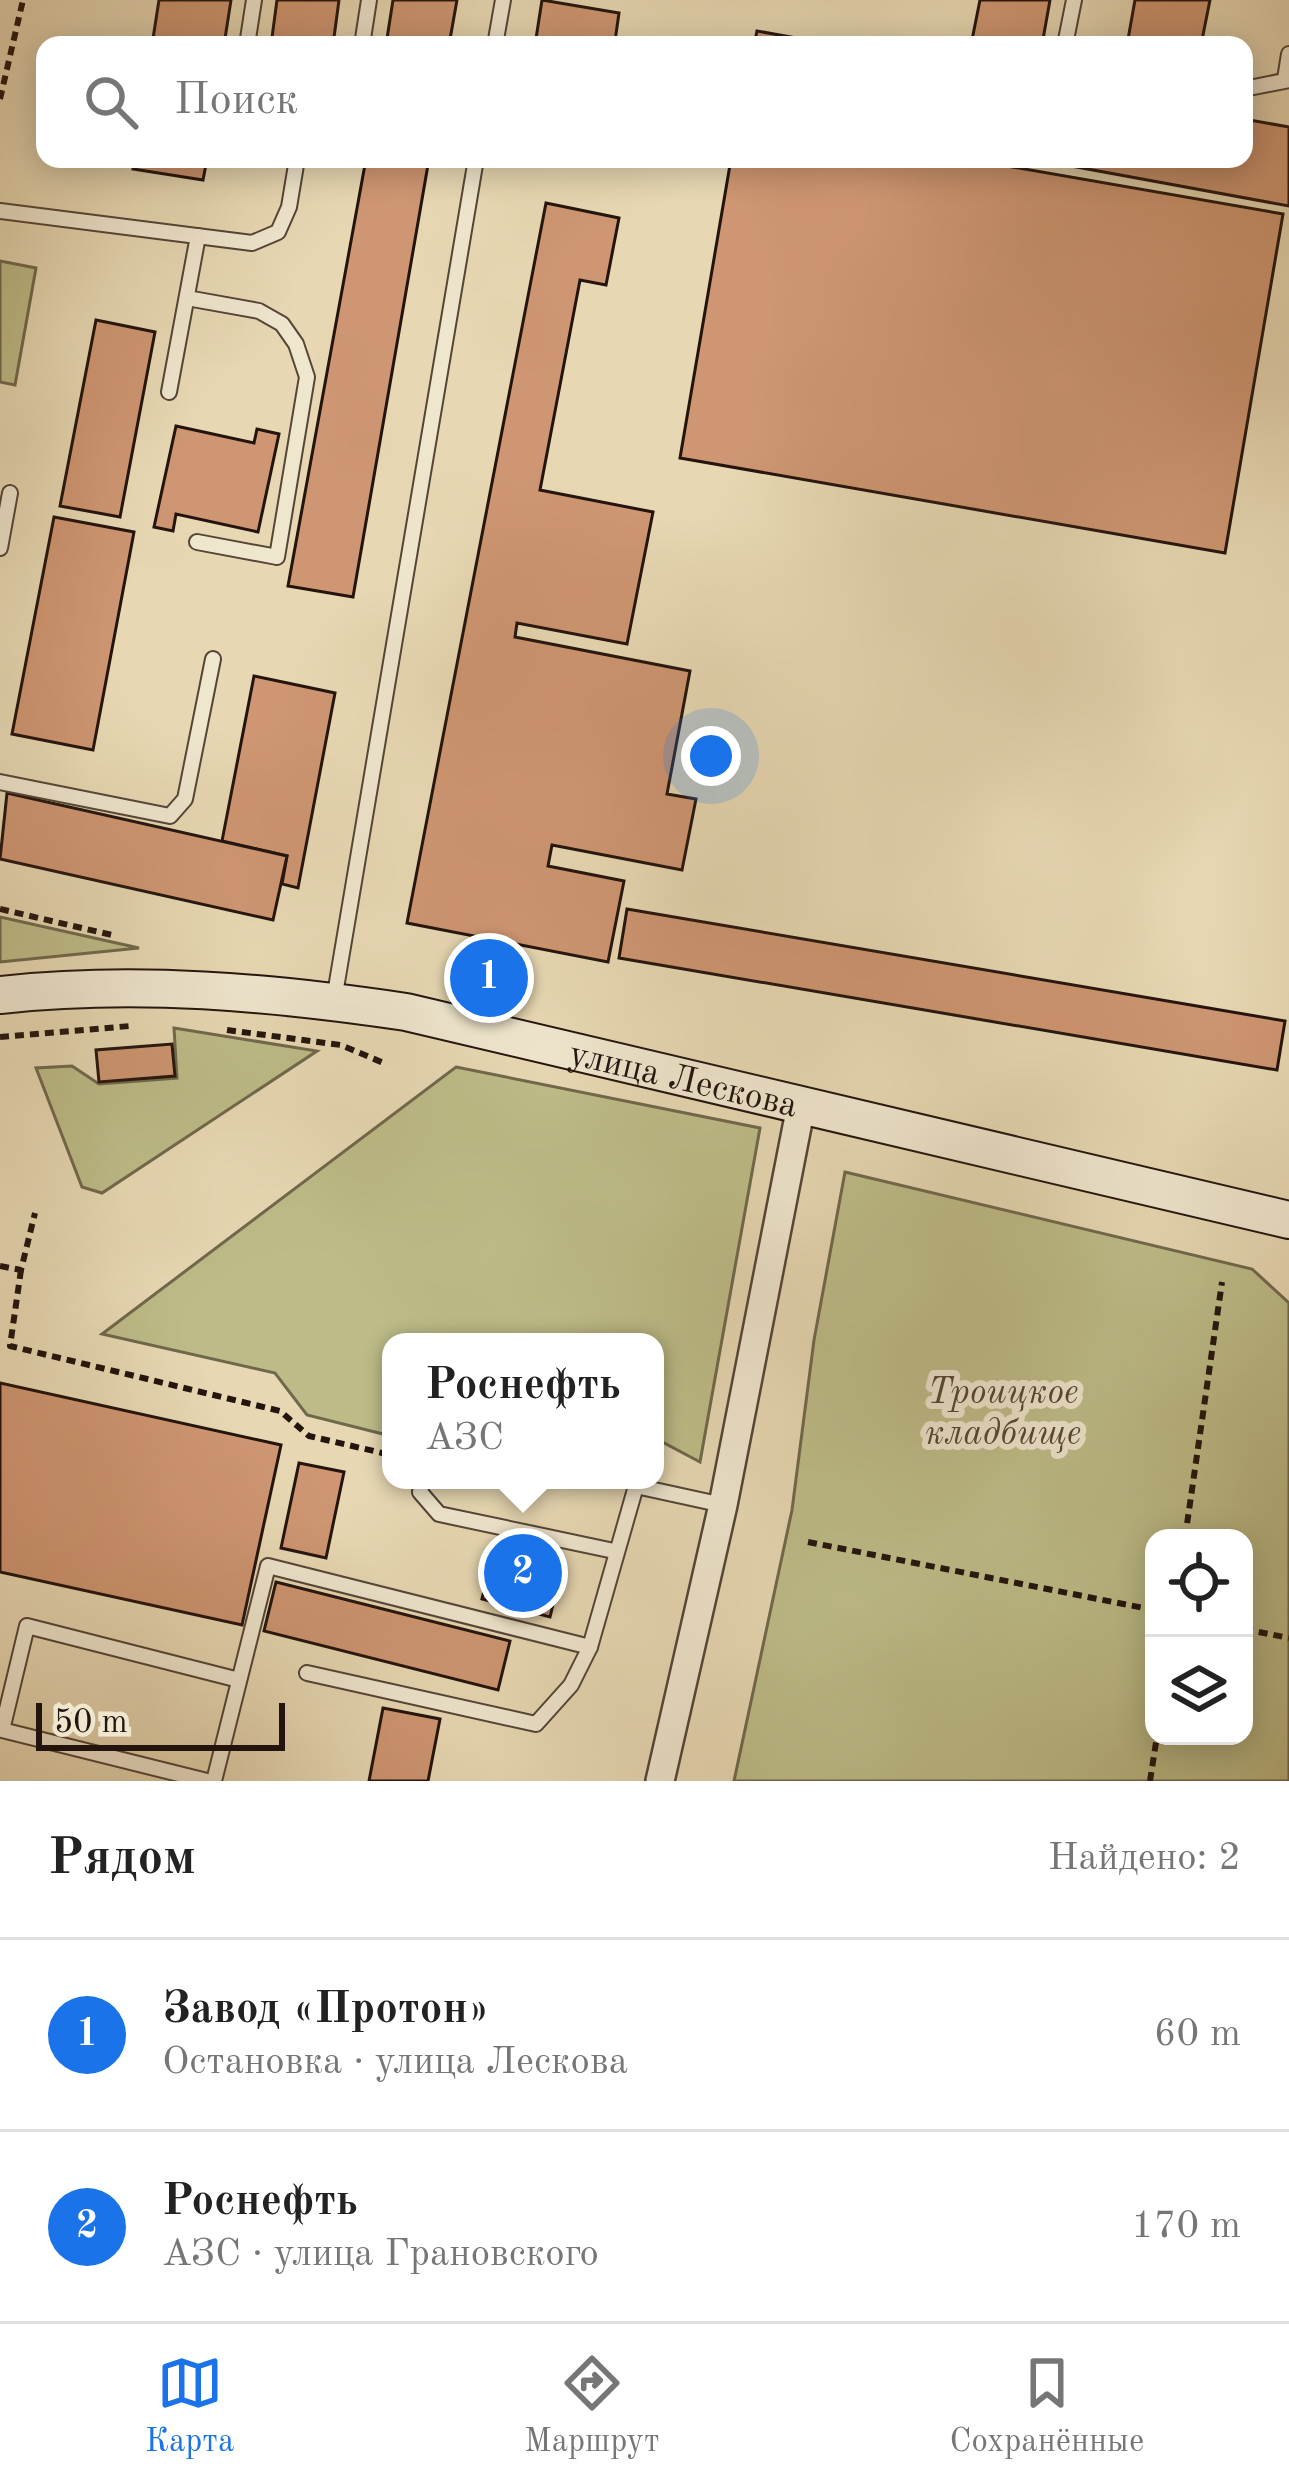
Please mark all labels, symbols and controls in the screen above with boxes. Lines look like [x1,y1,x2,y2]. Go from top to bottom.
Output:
search box [36,36,1253,168]
icon: search [78,69,144,135]
text: Поиск [174,79,298,124]
your location [681,726,741,786]
pin: 1 [450,933,528,1023]
street label: улица Лескова [565,1037,801,1126]
popup [382,1333,664,1489]
text: Роснефть [425,1364,621,1409]
park label: Троицкое кладбище [925,1376,1081,1453]
text: АЗС [425,1419,504,1458]
pin: 2 [484,1528,562,1618]
map controls [1145,1529,1253,1745]
button: locate [1145,1529,1253,1637]
button: layers [1145,1637,1253,1745]
scale bar [36,1697,285,1750]
text: 50 m [54,1707,128,1740]
text: Рядом [48,1834,196,1885]
text: Найдено: 2 [1048,1839,1241,1878]
text: Завод «Протон» [162,1988,490,2033]
text: 1 [76,2015,98,2054]
text: 60 m [1154,2015,1241,2054]
text: Остановка · улица Лескова [162,2043,628,2082]
text: Роснефть [162,2180,358,2225]
text: 2 [76,2207,98,2246]
text: 170 m [1131,2207,1241,2246]
text: АЗС · улица Грановского [162,2235,599,2274]
tab: Карта [145,2350,234,2463]
tab: Маршрут [524,2350,660,2463]
tab: Сохранённые [949,2350,1144,2463]

